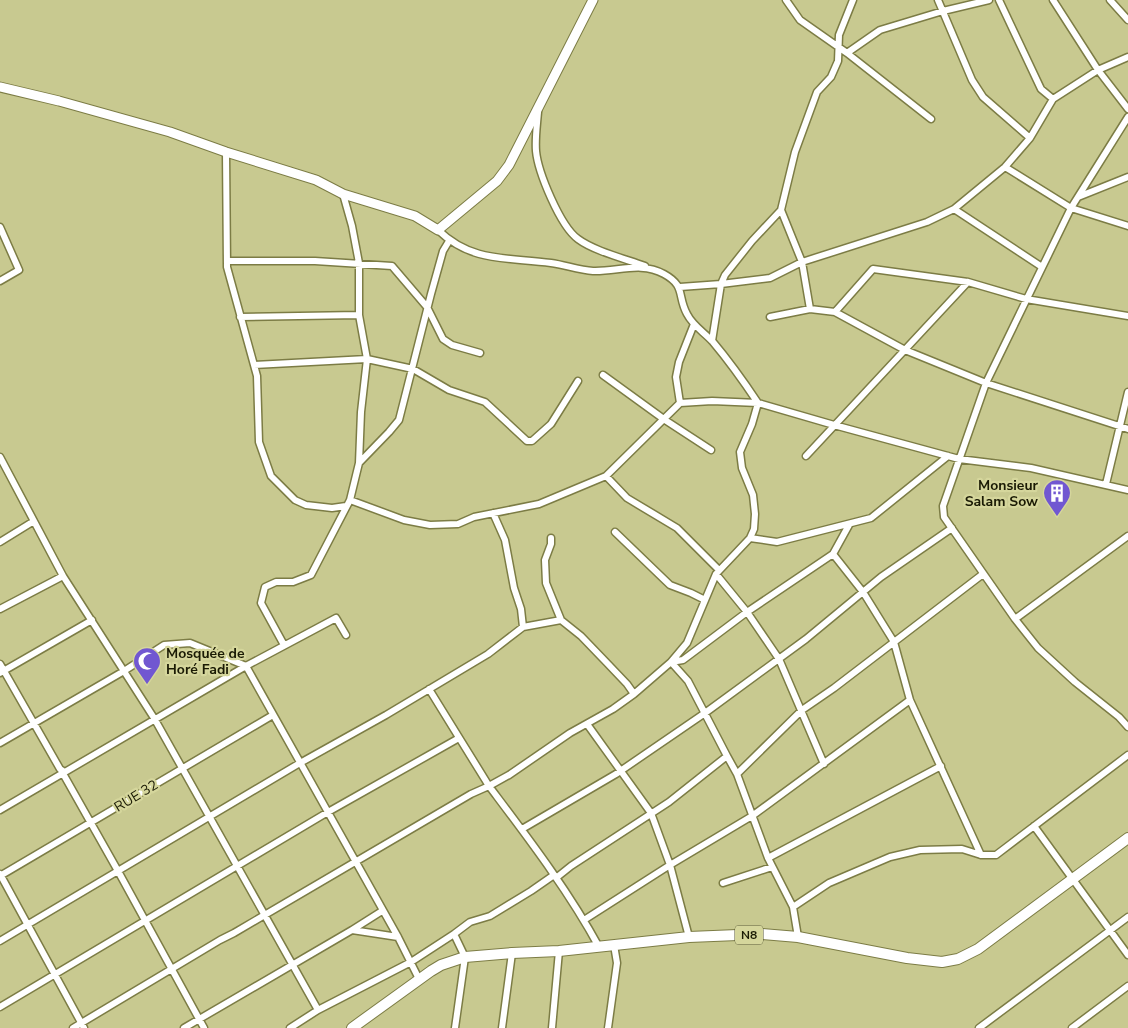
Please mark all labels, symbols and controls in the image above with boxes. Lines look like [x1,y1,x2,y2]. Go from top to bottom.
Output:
place label: Monsieur Salam Sow [965,476,1039,511]
building icon: Monsieur Salam Sow [1042,478,1072,517]
place label: Mosquée de Horé Fadi [166,644,245,679]
mosque icon: Mosquée de Horé Fadi [132,646,162,685]
street label: RUE 32 [110,775,162,817]
road number: N8 [735,926,763,944]

